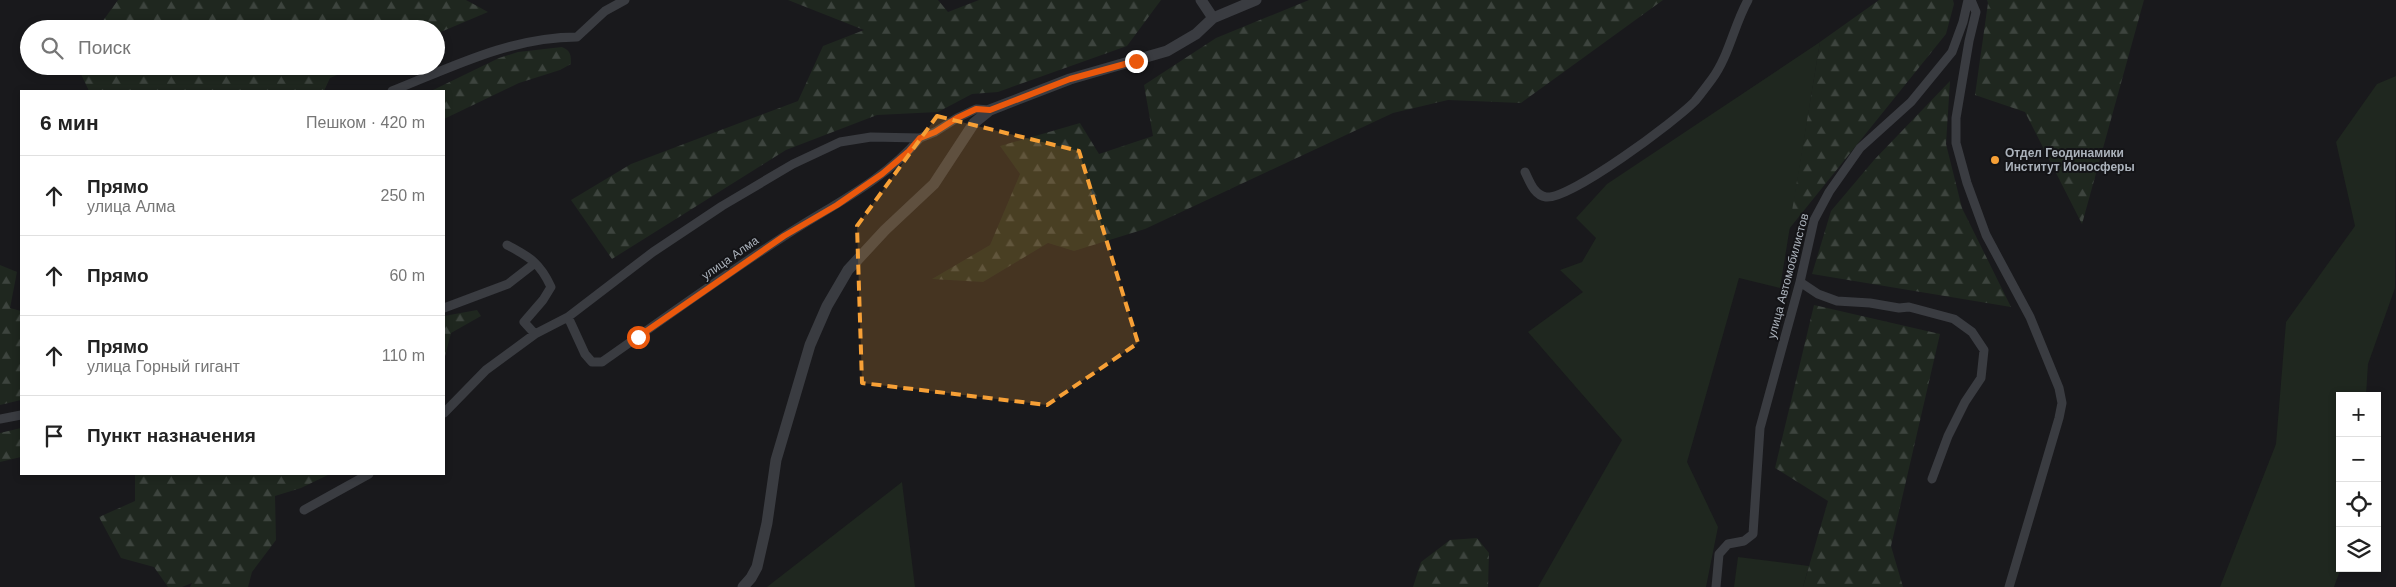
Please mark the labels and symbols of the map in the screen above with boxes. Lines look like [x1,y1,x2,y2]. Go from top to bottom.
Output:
route end [1125,50,1148,73]
place label: Отдел Геодинамики Институт Ионосферы [2005,146,2135,174]
marker: Отдел Геодинамики Институт Ионосферы [1989,154,2001,166]
street label: улица Автомобилистов [1765,212,1811,340]
street label: улица Алма [699,233,761,283]
route start [627,326,650,349]

